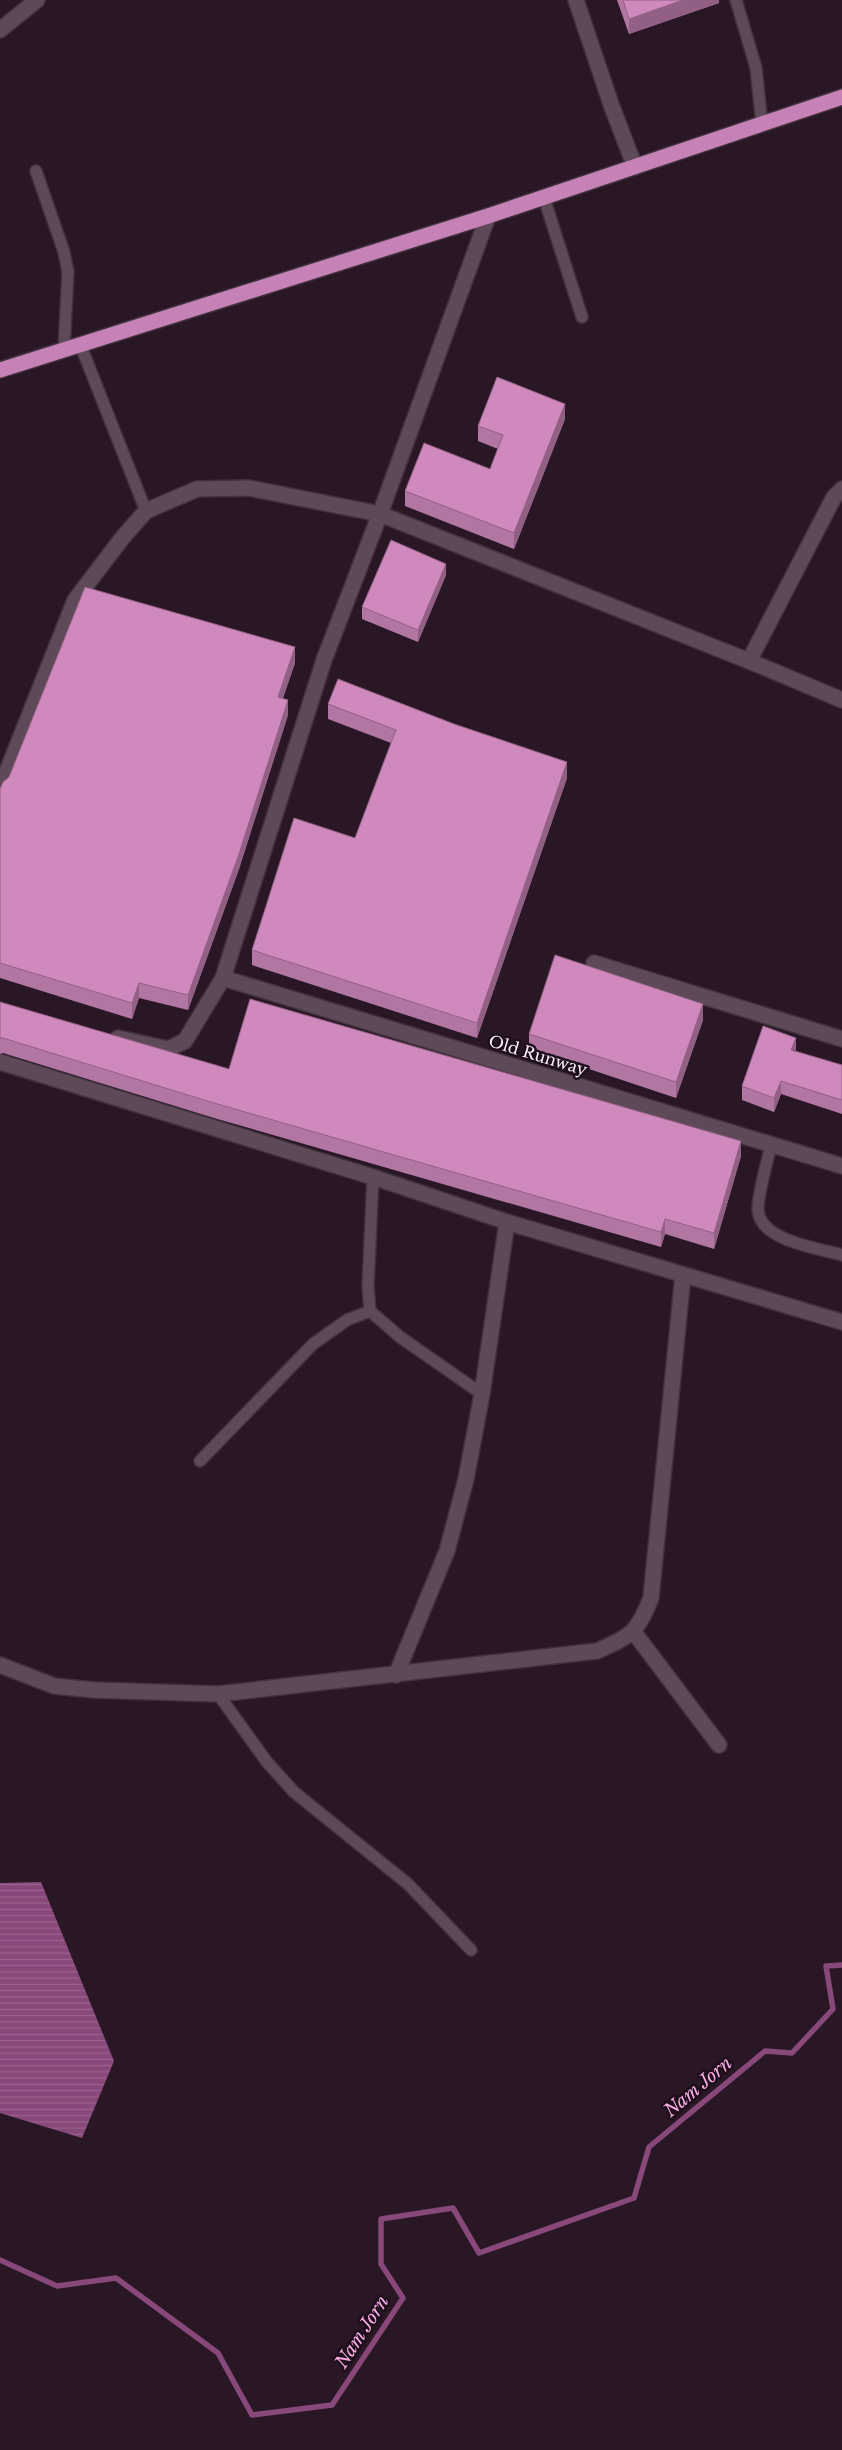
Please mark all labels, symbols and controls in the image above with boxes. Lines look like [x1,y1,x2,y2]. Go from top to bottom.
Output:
street label: Old Runway [486,1031,590,1080]
water label: Nam Jorn [659,2052,737,2122]
water label: Nam Jorn [330,2292,394,2373]

